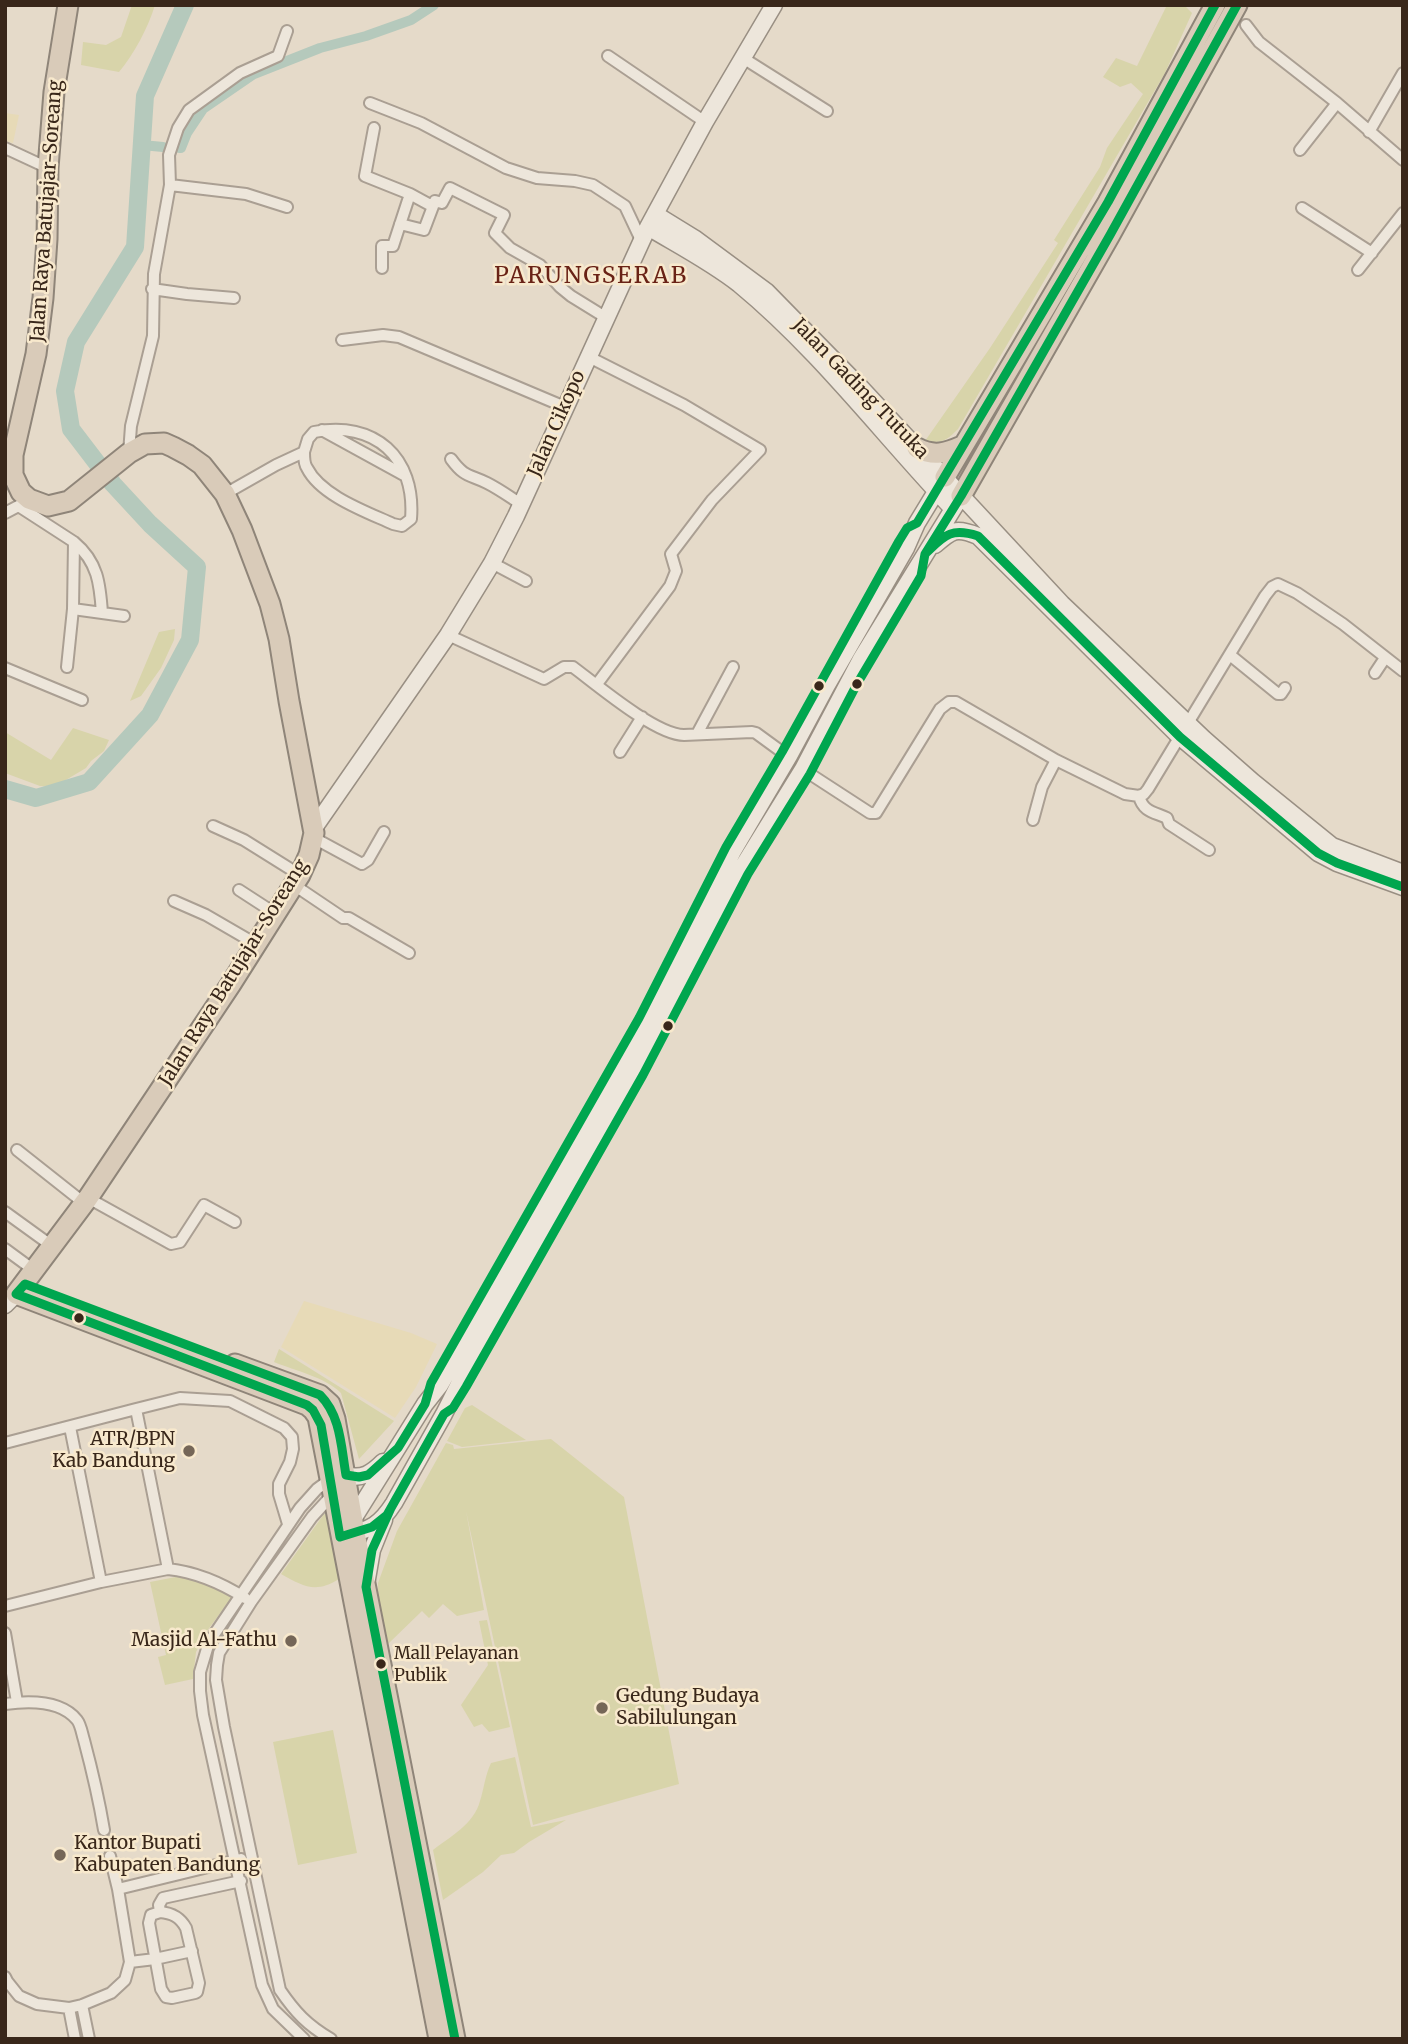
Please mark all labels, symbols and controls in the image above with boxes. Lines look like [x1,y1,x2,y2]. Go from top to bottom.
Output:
street label: Jalan Raya Batujajar-Soreang [26,79,68,343]
district label: PARUNGSERAB [495,262,687,290]
street label: Jalan Gading Tutuka [787,314,933,464]
street label: Jalan Cikopo [523,367,591,481]
unlabelled marker [850,677,864,691]
unlabelled marker [812,679,826,693]
street label: Jalan Raya Batujajar-Soreang [155,855,313,1091]
unlabelled marker [661,1019,675,1033]
unlabelled marker [72,1311,86,1325]
place label: ATR/BPN Kab Bandung [52,1429,175,1473]
marker: ATR/BPN Kab Bandung [181,1443,197,1459]
place label: Masjid Al-Fathu [131,1630,277,1652]
marker: Masjid Al-Fathu [283,1633,299,1649]
place label: Mall Pelayanan Publik [394,1644,519,1684]
marker: Mall Pelayanan Publik [374,1657,388,1671]
place label: Gedung Budaya Sabilulungan [616,1686,759,1730]
marker: Gedung Budaya Sabilulungan [594,1700,610,1716]
place label: Kantor Bupati Kabupaten Bandung [74,1833,260,1877]
marker: Kantor Bupati Kabupaten Bandung [52,1847,68,1863]

